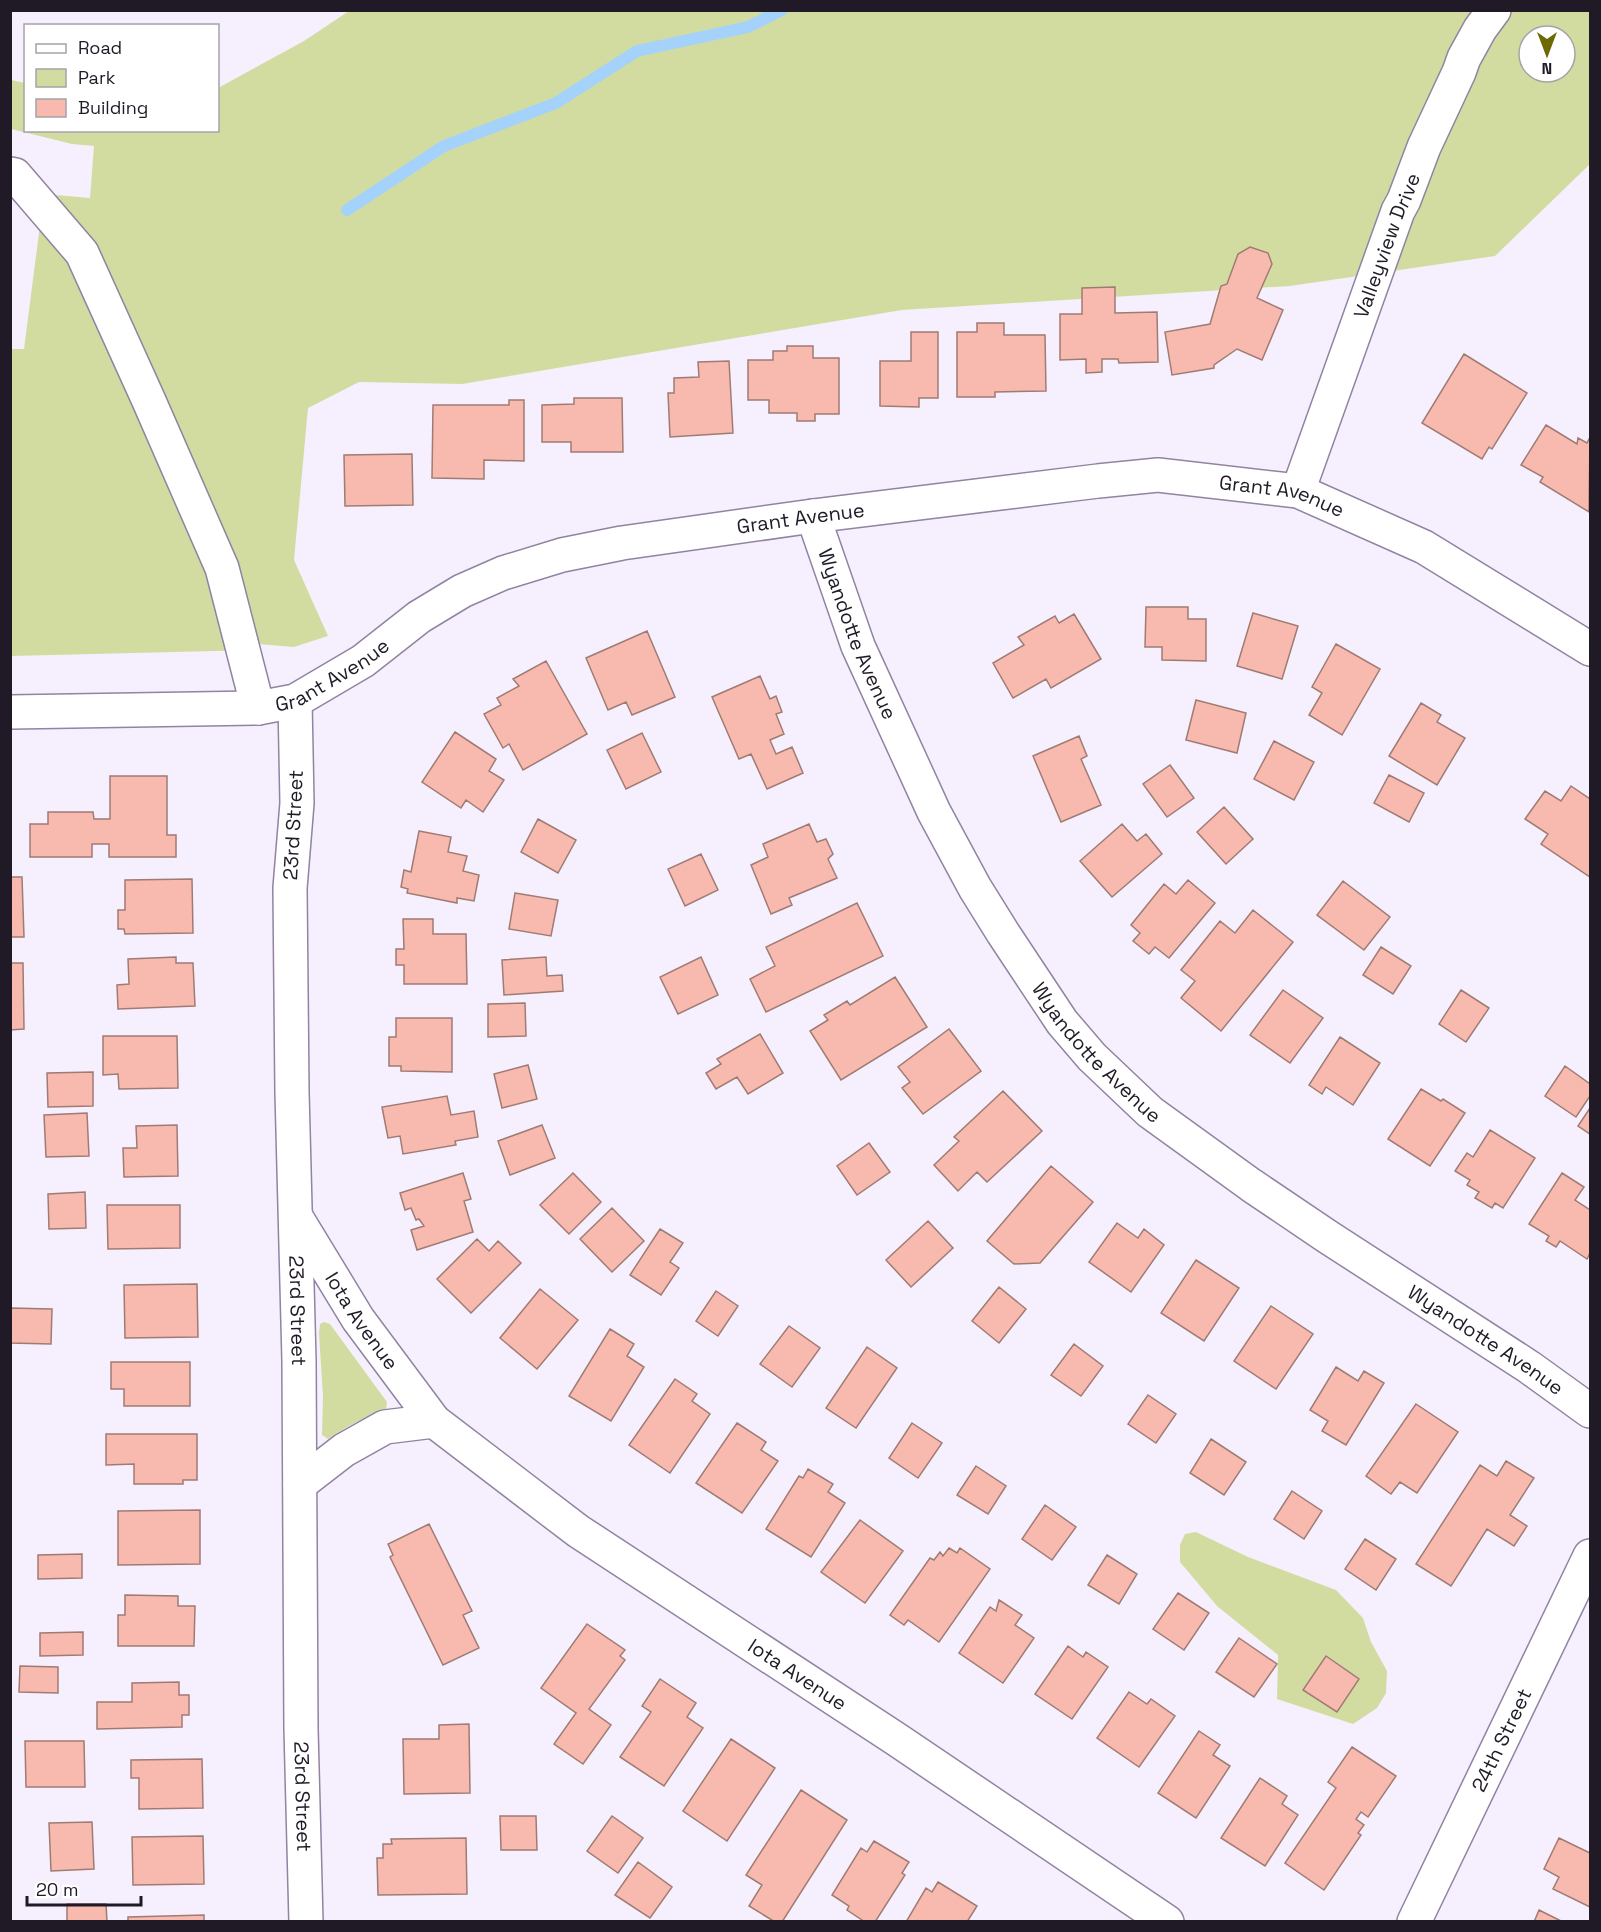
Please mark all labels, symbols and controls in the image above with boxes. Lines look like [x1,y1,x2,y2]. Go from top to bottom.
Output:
legend [24,24,219,132]
north arrow [1517,24,1577,84]
text: Road [78,36,122,59]
text: N [1542,58,1552,79]
text: Park [78,66,116,89]
text: Building [78,96,148,119]
street label: Valleyview Drive [1348,169,1426,322]
street label: Grant Avenue [1218,469,1348,523]
street label: Grant Avenue [735,497,866,540]
street label: Wyandotte Avenue [812,545,903,724]
street label: Grant Avenue [273,632,394,717]
street label: 23rd Street [277,769,309,881]
street label: Wyandotte Avenue [1026,977,1166,1129]
street label: 23rd Street [283,1255,312,1366]
street label: Iota Avenue [319,1267,404,1375]
street label: Wyandotte Avenue [1403,1279,1569,1401]
street label: Iota Avenue [743,1633,852,1716]
street label: 24th Street [1466,1684,1537,1796]
street label: 23rd Street [288,1741,317,1852]
scale bar [27,1869,141,1907]
text: 20 m [36,1878,79,1901]

